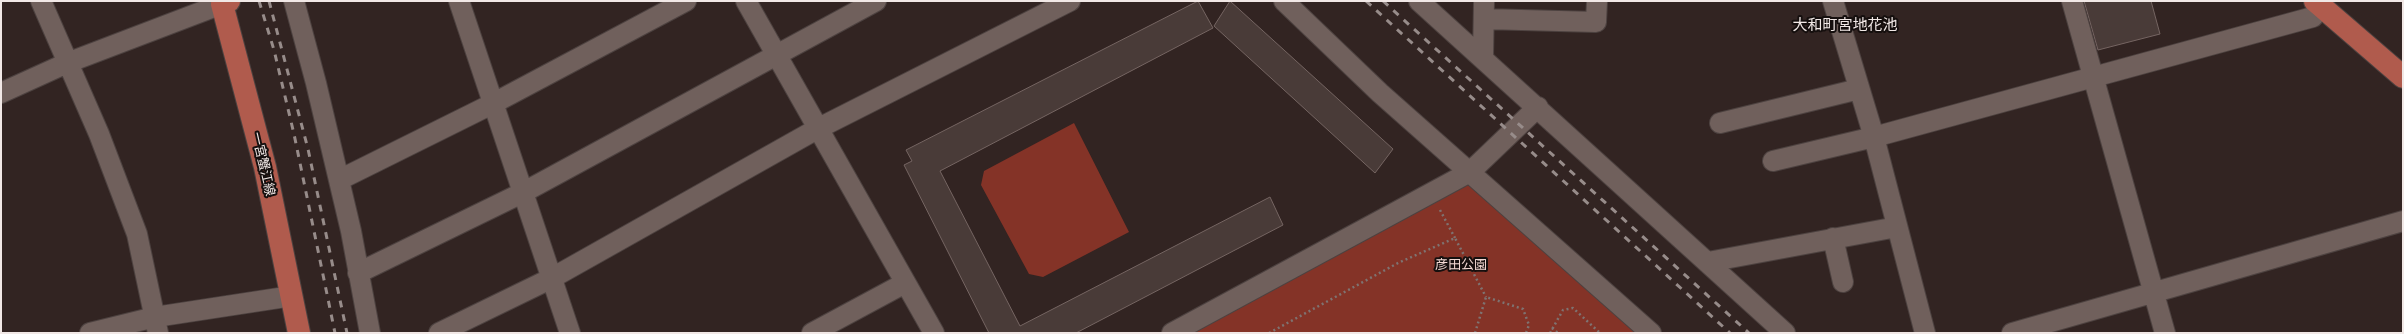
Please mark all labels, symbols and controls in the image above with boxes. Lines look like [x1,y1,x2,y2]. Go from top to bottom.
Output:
district label: 大和町宮地花池 [1793,16,1897,34]
street label: 一宮蟹江線 [248,131,278,197]
park label: 彦田公園 [1435,257,1487,273]

